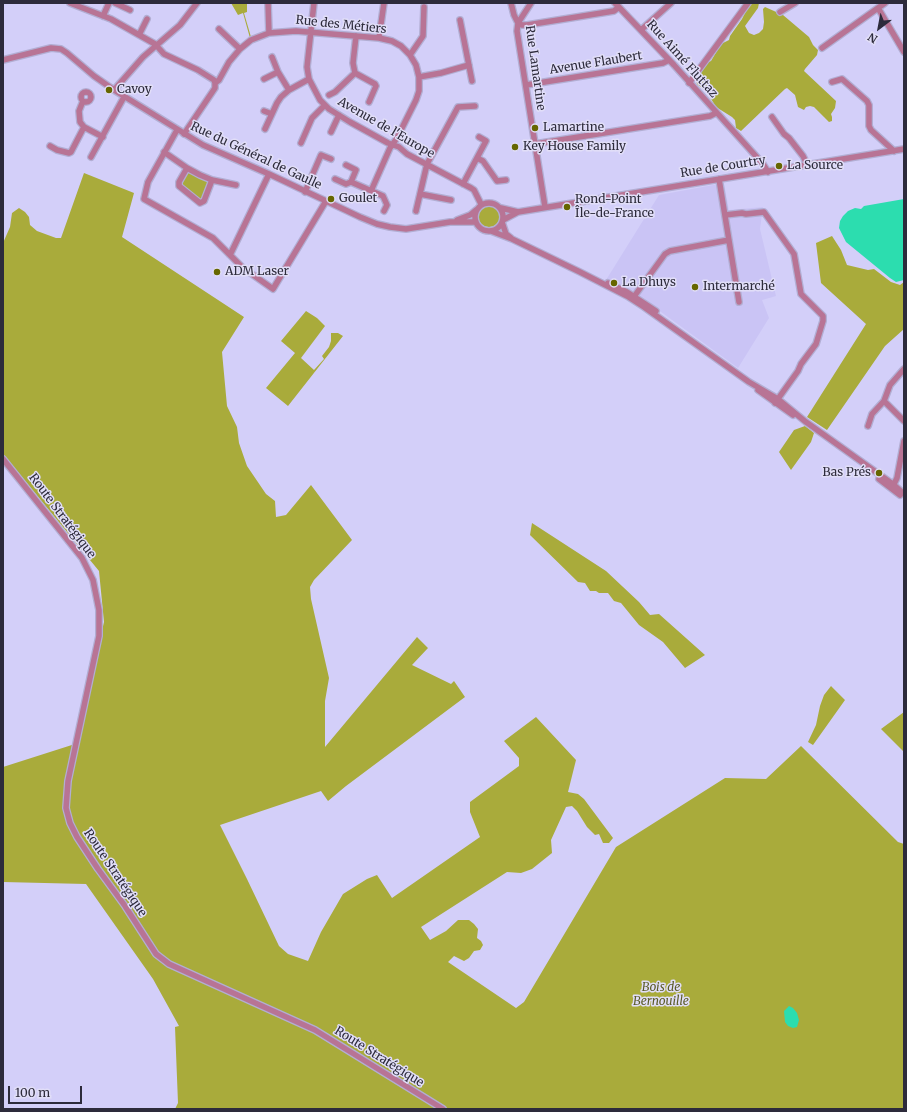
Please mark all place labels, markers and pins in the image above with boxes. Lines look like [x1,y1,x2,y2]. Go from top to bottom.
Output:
place label: Cavoy [117,83,152,97]
marker: Cavoy [104,85,114,95]
place label: Lamartine [543,121,604,135]
marker: Lamartine [530,123,540,133]
place label: Key House Family [523,140,626,154]
marker: Key House Family [510,142,520,152]
place label: La Source [787,159,843,173]
marker: La Source [774,161,784,171]
place label: Goulet [339,192,377,206]
place label: Rond-Point Île-de-France [575,193,654,221]
marker: Goulet [326,194,336,204]
marker: Rond-Point Île-de-France [562,202,572,212]
place label: ADM Laser [225,265,289,279]
marker: ADM Laser [212,267,222,277]
place label: La Dhuys [622,276,676,290]
marker: La Dhuys [609,278,619,288]
place label: Intermarché [703,280,775,294]
marker: Intermarché [690,282,700,292]
place label: Bas Prés [822,466,871,480]
marker: Bas Prés [874,468,884,478]

